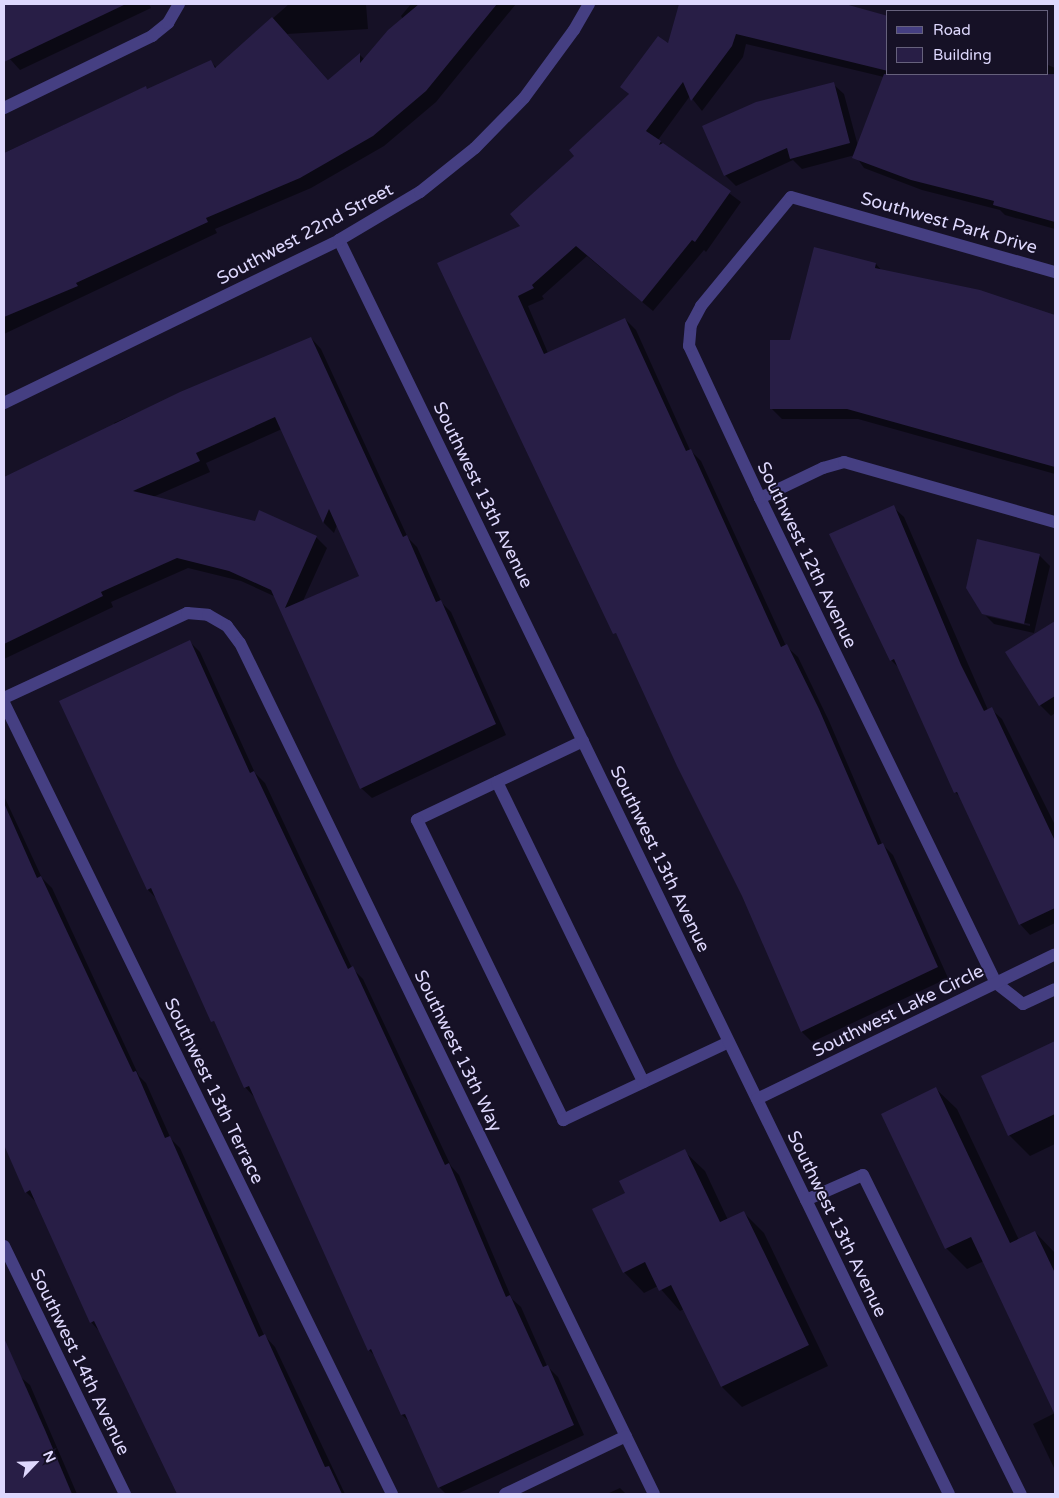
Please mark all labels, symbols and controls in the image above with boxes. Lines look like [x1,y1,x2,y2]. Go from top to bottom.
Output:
legend [886,10,1049,75]
text: Road [933,21,971,39]
text: Building [933,46,992,64]
street label: Southwest 22nd Street [213,178,397,290]
street label: Southwest Park Drive [858,187,1040,259]
street label: Southwest 13th Avenue [428,398,538,592]
street label: Southwest 12th Avenue [752,458,862,652]
street label: Southwest 13th Avenue [605,762,715,956]
street label: Southwest Lake Circle [809,960,987,1062]
street label: Southwest 13th Way [409,967,507,1135]
street label: Southwest 13th Terrace [160,995,268,1187]
street label: Southwest 13th Avenue [782,1127,892,1321]
street label: Southwest 14th Avenue [25,1265,135,1459]
north arrow [10,1438,60,1488]
text: N [39,1448,59,1465]

